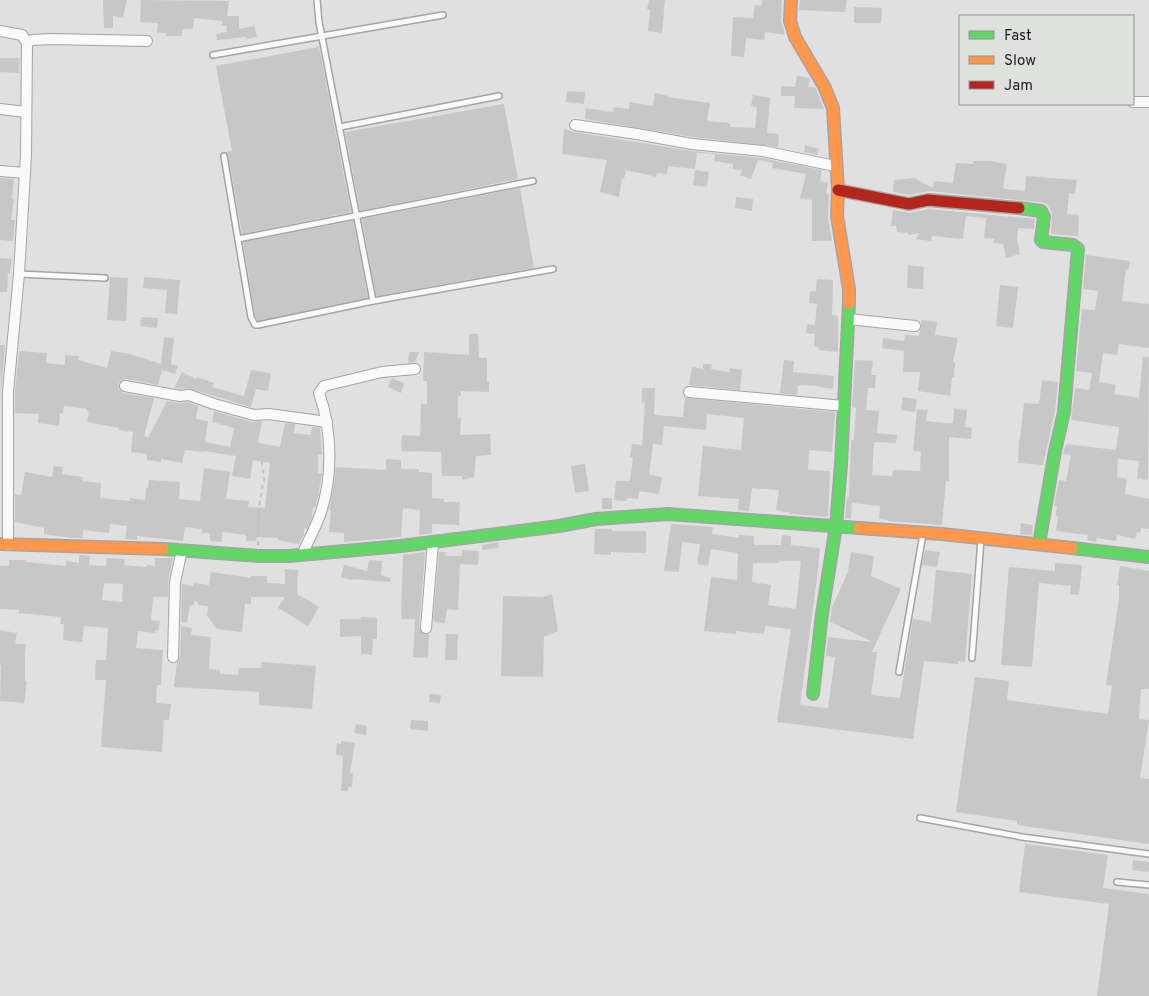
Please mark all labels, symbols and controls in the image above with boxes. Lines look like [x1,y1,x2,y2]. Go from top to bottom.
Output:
legend [959,15,1134,105]
text: Fast [1004,27,1032,46]
text: Slow [1004,52,1036,71]
text: Jam [1004,77,1033,96]

